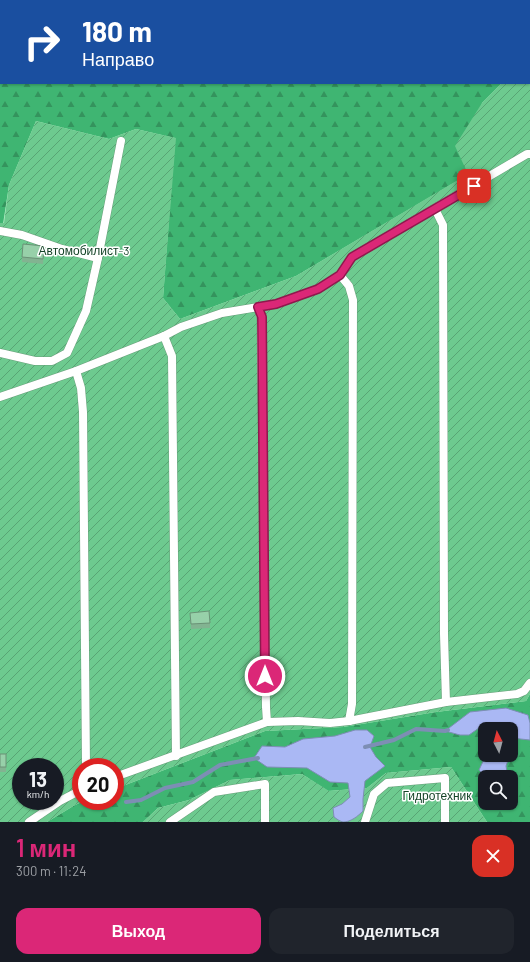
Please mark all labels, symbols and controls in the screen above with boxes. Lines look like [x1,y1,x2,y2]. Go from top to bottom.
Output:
text: 180 m [82,14,152,48]
icon: right [16,16,68,68]
text: Направо [82,48,154,70]
pin [457,169,491,203]
icon: arrive [463,175,485,197]
park label: Автомобилист-3 [39,243,129,257]
position arrow [244,655,286,697]
north arrow [478,722,518,762]
map controls [478,722,518,810]
speed limit sign: 20 [72,758,124,810]
text: 13 [29,767,47,791]
button: search [478,770,518,810]
text: km/h [27,788,49,800]
park label: Гидротехник [403,788,472,803]
text: 1 мин [16,833,76,862]
button: close [472,835,514,877]
text: 300 m · 11:24 [16,863,86,879]
button: Выход [16,908,261,954]
button: Поделиться [269,908,514,954]

